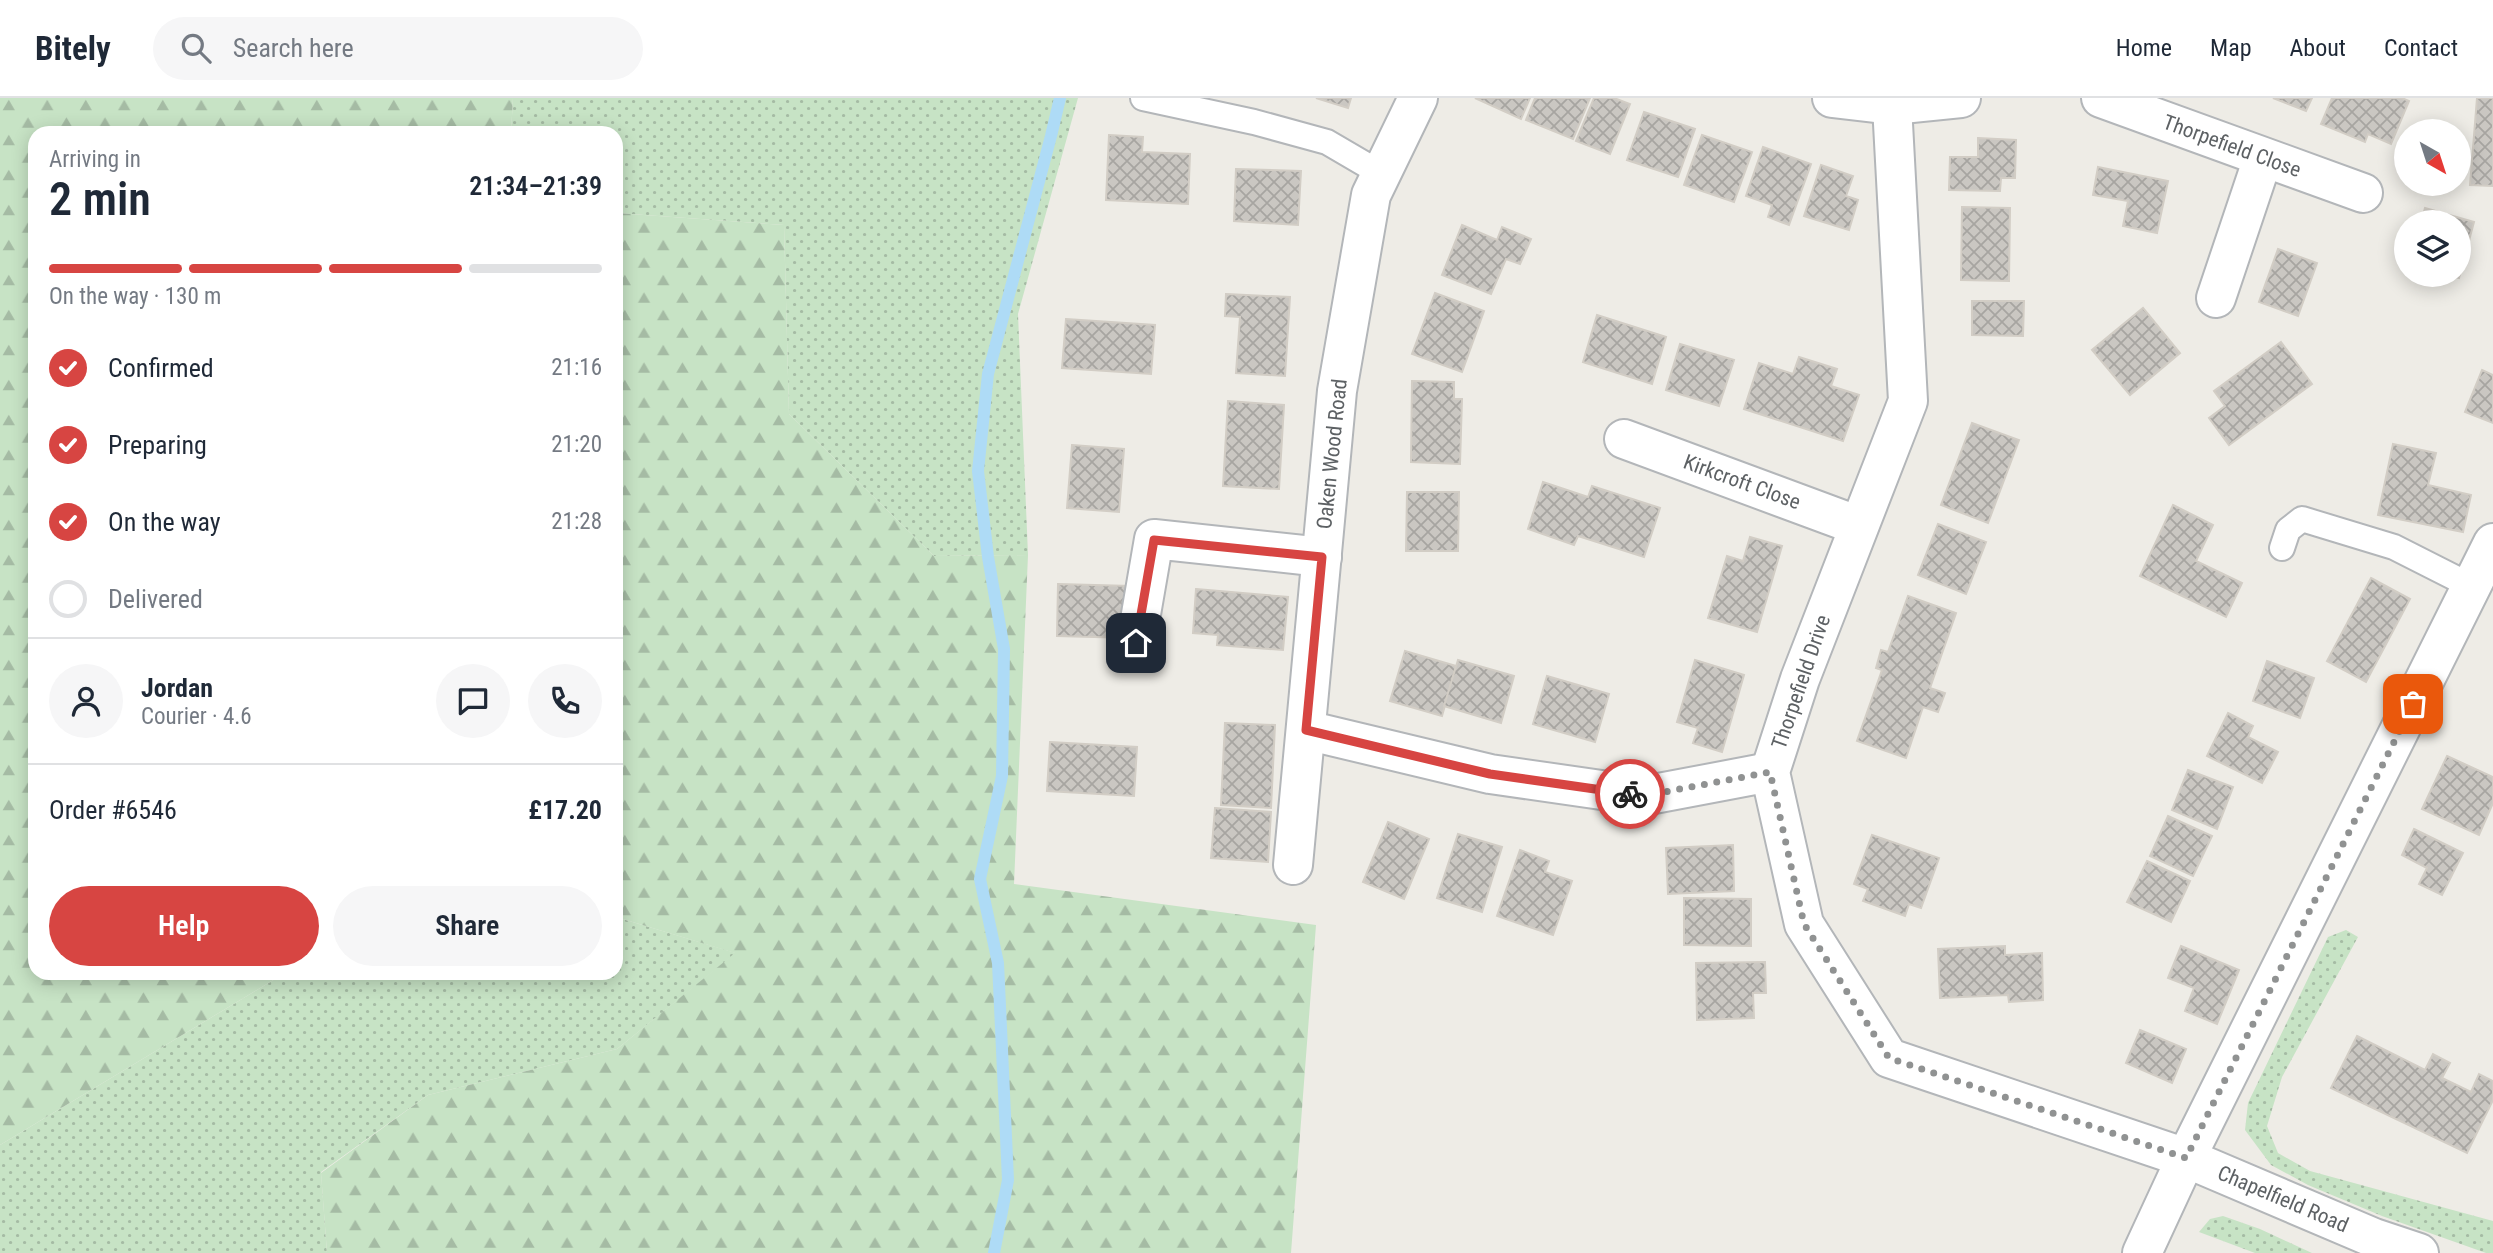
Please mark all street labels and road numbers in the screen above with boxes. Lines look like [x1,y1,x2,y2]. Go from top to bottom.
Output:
street label: Thorpefield Close [2160,110,2304,182]
street label: Oaken Wood Road [1312,378,1352,530]
street label: Kirkcroft Close [1680,450,1804,514]
street label: Thorpefield Drive [1767,612,1835,752]
street label: Chapelfield Road [2214,1161,2352,1237]

